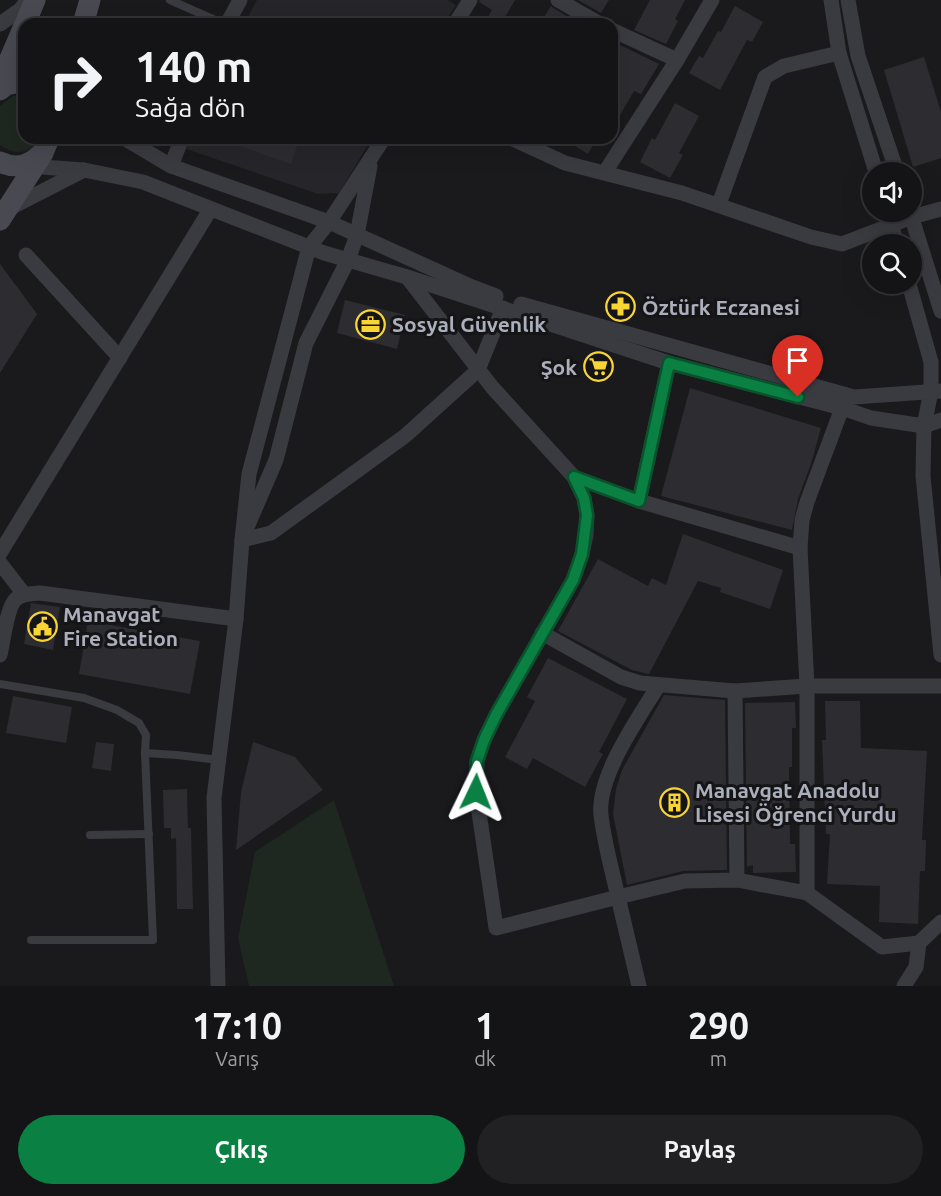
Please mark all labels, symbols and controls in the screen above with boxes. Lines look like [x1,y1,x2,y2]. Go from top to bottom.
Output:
icon: right [36,42,114,120]
text: 140 m [135,43,252,90]
text: Sağa dön [135,92,246,122]
map controls [862,162,922,294]
button: sound [862,162,922,222]
button: search [862,234,922,294]
pharmacy icon: Öztürk Eczanesi [605,291,637,323]
place label: Öztürk Eczanesi [642,295,800,319]
office icon: Sosyal Güvenlik [355,308,387,340]
place label: Sosyal Güvenlik [392,312,546,336]
pin [772,335,823,397]
icon: arrive [781,344,814,377]
supermarket icon: Şok [582,351,614,383]
place label: Şok [541,355,577,379]
place label: Manavgat Fire Station [63,602,178,650]
public building icon: Manavgat Fire Station [26,610,58,642]
position arrow [444,760,508,824]
place label: Manavgat Anadolu Lisesi Öğrenci Yurdu [695,778,896,826]
building icon: Manavgat Anadolu Lisesi Öğrenci Yurdu [658,786,690,818]
text: 17:10 [192,1005,282,1046]
text: 1 [475,1005,495,1046]
text: 290 [688,1005,749,1046]
text: Varış [215,1047,259,1070]
text: dk [474,1047,496,1070]
text: m [710,1047,727,1070]
button: Çıkış [18,1115,465,1184]
button: Paylaş [477,1115,923,1184]

